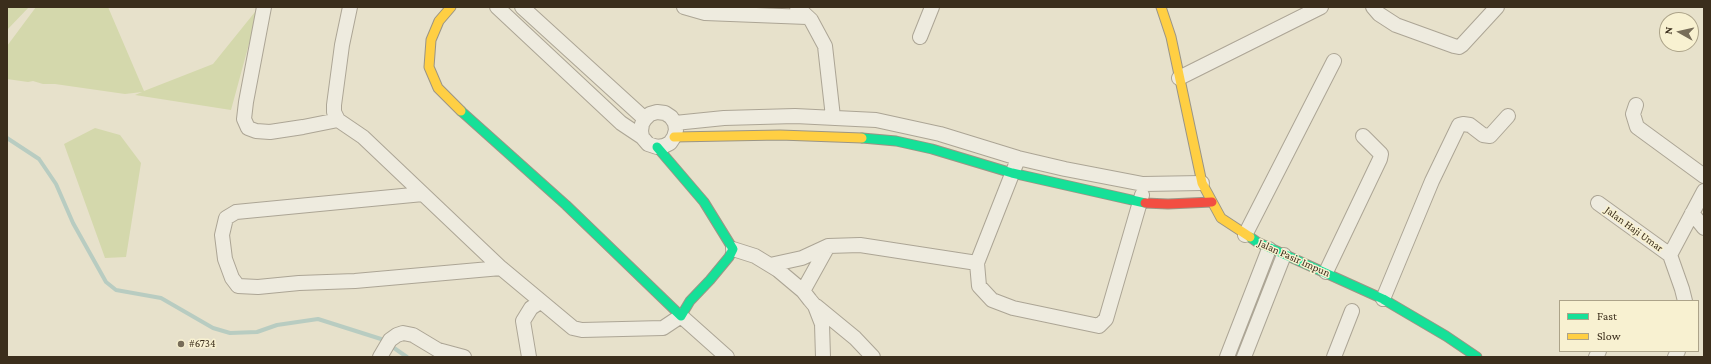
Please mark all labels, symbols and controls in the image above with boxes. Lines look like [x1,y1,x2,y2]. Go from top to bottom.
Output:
north arrow [1659,12,1699,52]
text: N [1662,26,1675,35]
street label: Jalan Haji Umar [1602,203,1666,255]
street label: Jalan Pasir Impun [1256,236,1332,280]
legend [1559,300,1699,352]
text: Fast [1597,309,1617,323]
text: Slow [1597,329,1621,343]
place label: #6734 [189,337,216,351]
marker: #6734 [176,339,186,349]

